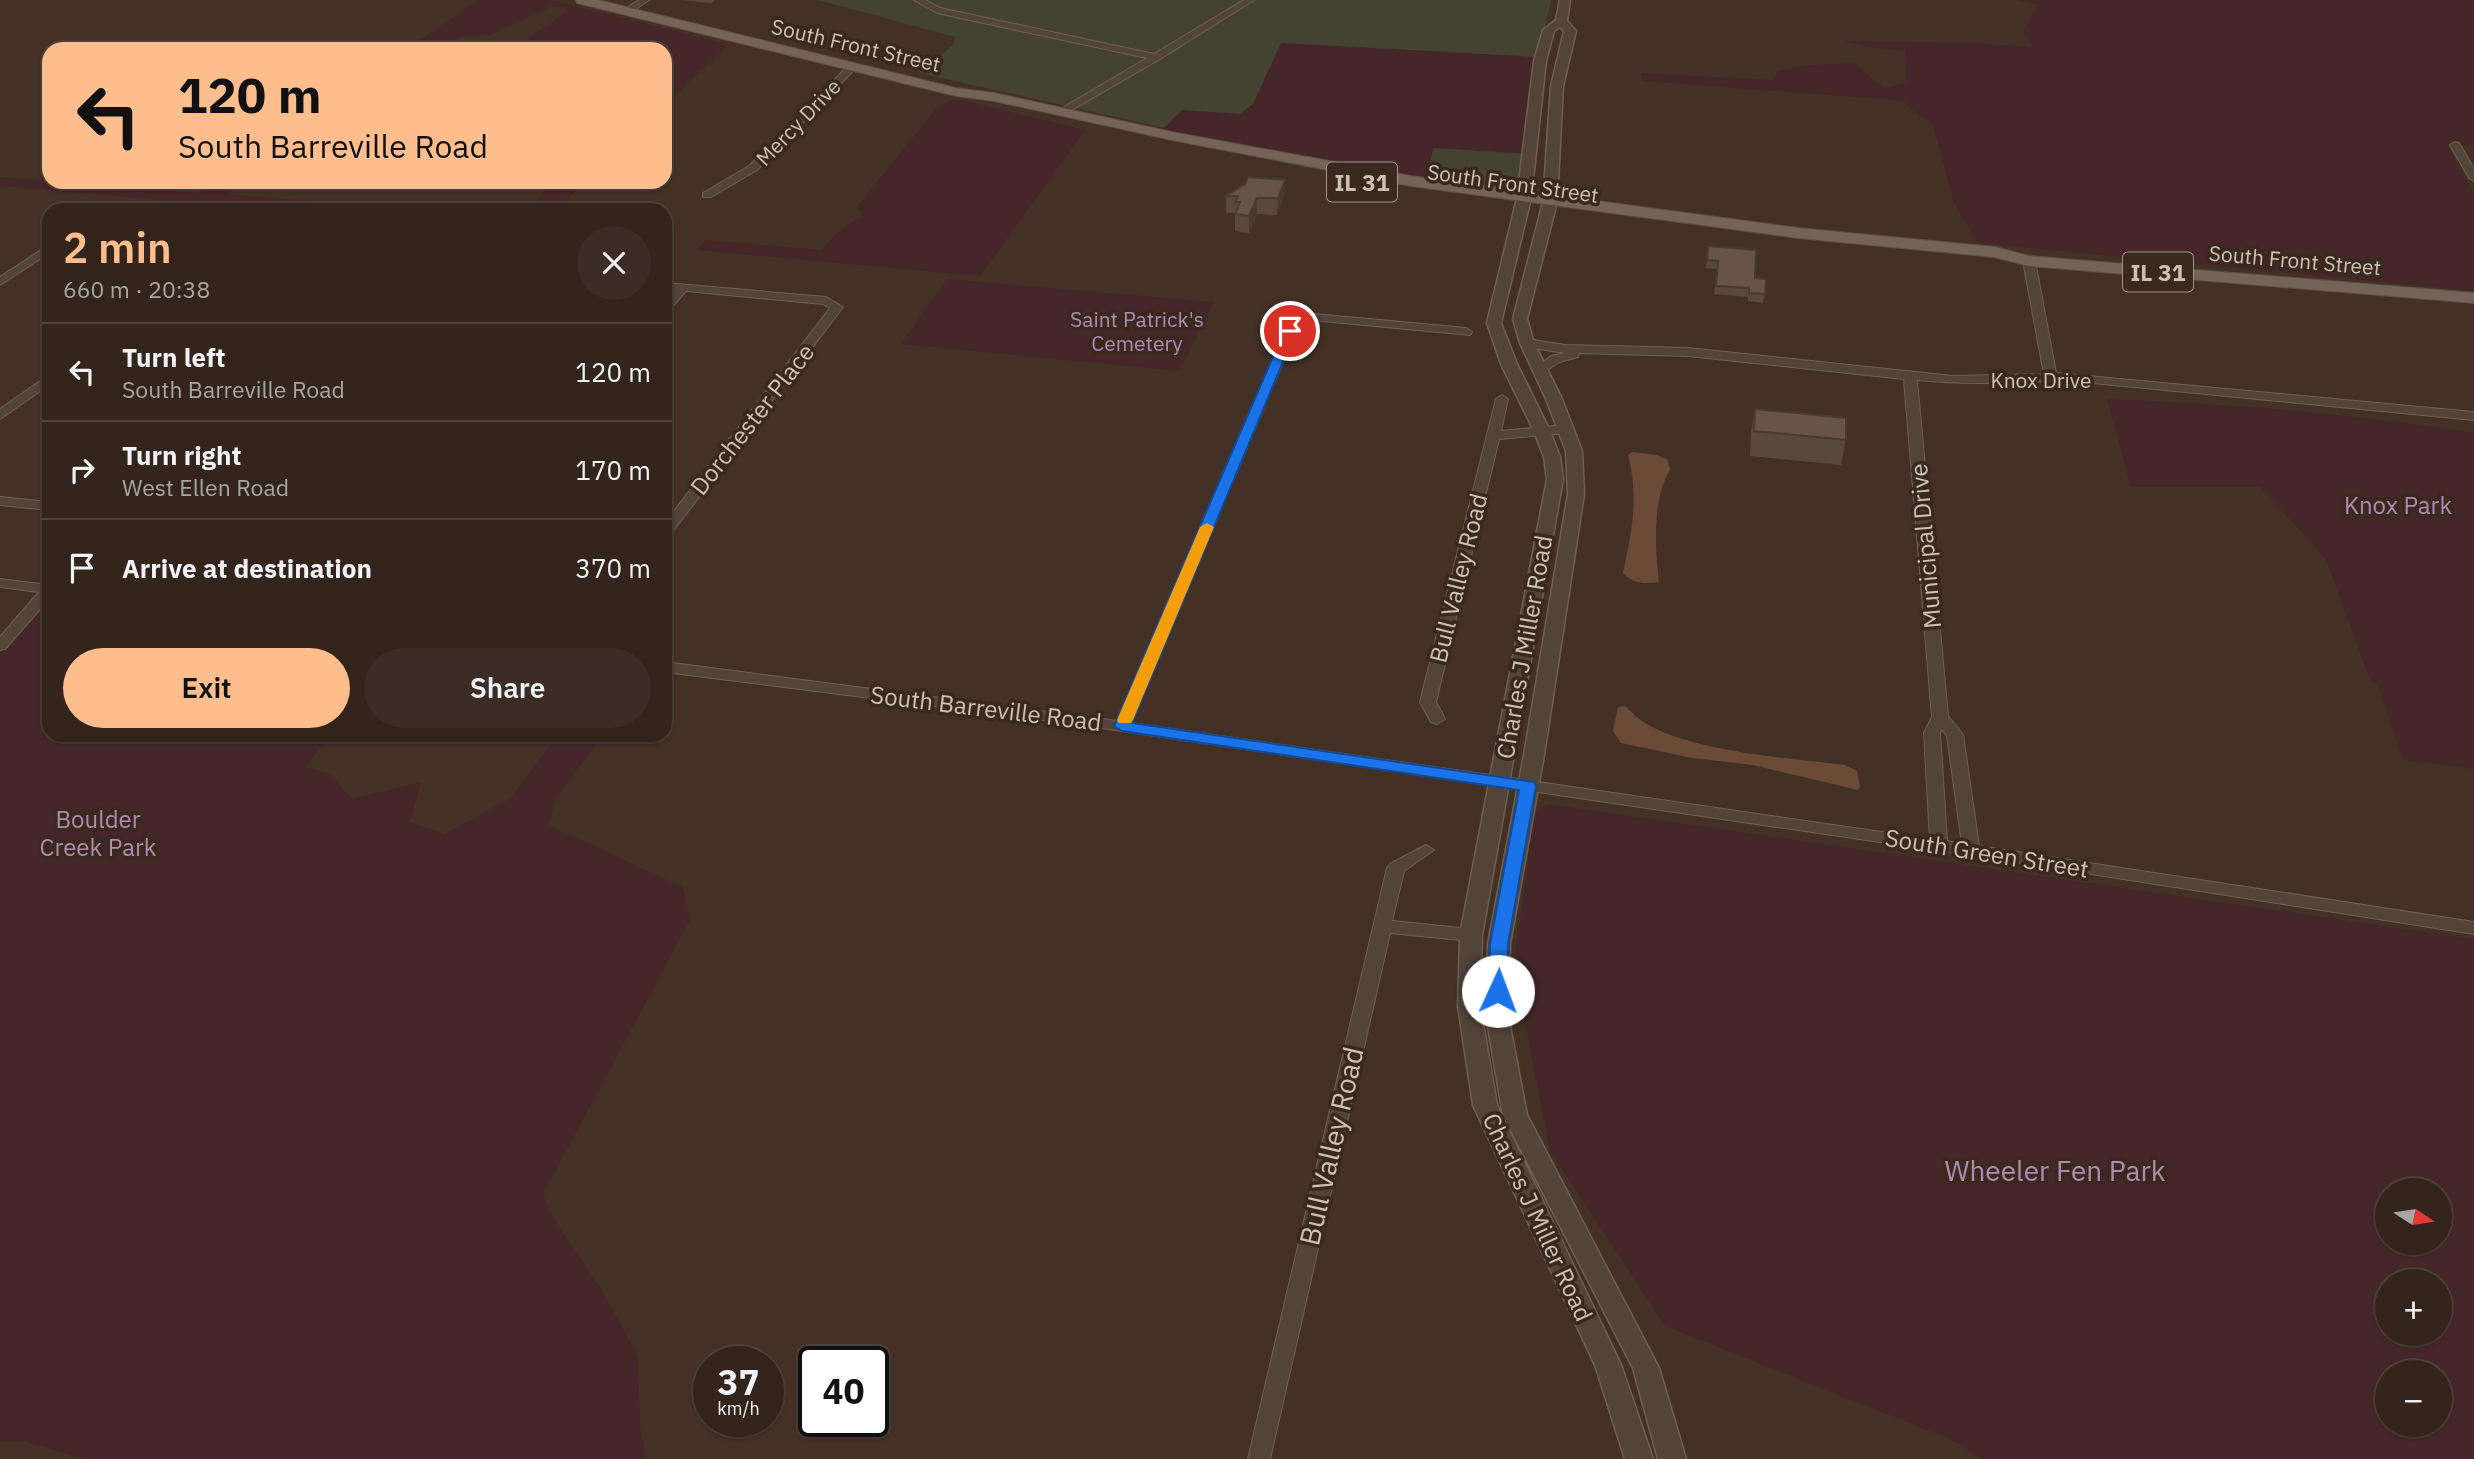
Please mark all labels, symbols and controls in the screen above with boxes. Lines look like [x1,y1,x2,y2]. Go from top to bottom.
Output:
street label: South Front Street [769,12,943,78]
text: 120 m [178,63,322,126]
icon: left [63,70,154,161]
street label: Mercy Drive [749,72,847,172]
text: South Barreville Road [178,125,488,167]
street label: South Front Street [1426,157,1600,209]
road number: IL 31 [1327,162,1397,202]
text: 2 min [63,220,172,275]
button: close [577,226,651,300]
street label: South Front Street [2208,239,2382,281]
road number: IL 31 [2123,252,2193,292]
text: 660 m · 20:38 [63,274,210,304]
pin [1260,301,1320,361]
park label: Saint Patrick's Cemetery [1070,305,1204,357]
icon: arrive [1271,312,1309,350]
street label: Dorchester Place [683,337,821,501]
text: Turn left [122,340,225,374]
icon: left [63,353,101,391]
text: 120 m [575,355,651,389]
street label: Knox Drive [1991,366,2091,394]
text: South Barreville Road [122,374,345,404]
text: Turn right [122,438,241,472]
icon: right [63,451,101,489]
text: 170 m [575,453,651,487]
street label: Municipal Drive [1902,462,1948,630]
text: West Ellen Road [122,472,289,502]
park label: Knox Park [2344,489,2452,521]
street label: Bull Valley Road [1421,490,1495,666]
street label: Charles J Miller Road [1489,533,1559,761]
icon: arrive [63,549,101,587]
text: Arrive at destination [122,551,372,585]
text: 370 m [575,551,651,585]
button: Exit [63,648,350,728]
button: Share [364,648,651,728]
street label: South Barreville Road [869,678,1103,738]
park label: Boulder Creek Park [40,803,157,863]
street label: South Green Street [1883,821,2091,885]
position arrow [1461,954,1535,1028]
street label: Bull Valley Road [1290,1043,1372,1249]
street label: Charles J Miller Road [1476,1108,1600,1326]
park label: Wheeler Fen Park [1945,1152,2166,1189]
north arrow [2375,1178,2452,1255]
map controls [2375,1178,2452,1437]
button: + [2375,1269,2452,1346]
speed limit sign: 40 [798,1346,889,1437]
text: 37 [717,1359,760,1405]
button: − [2375,1360,2452,1437]
text: km/h [717,1397,760,1420]

